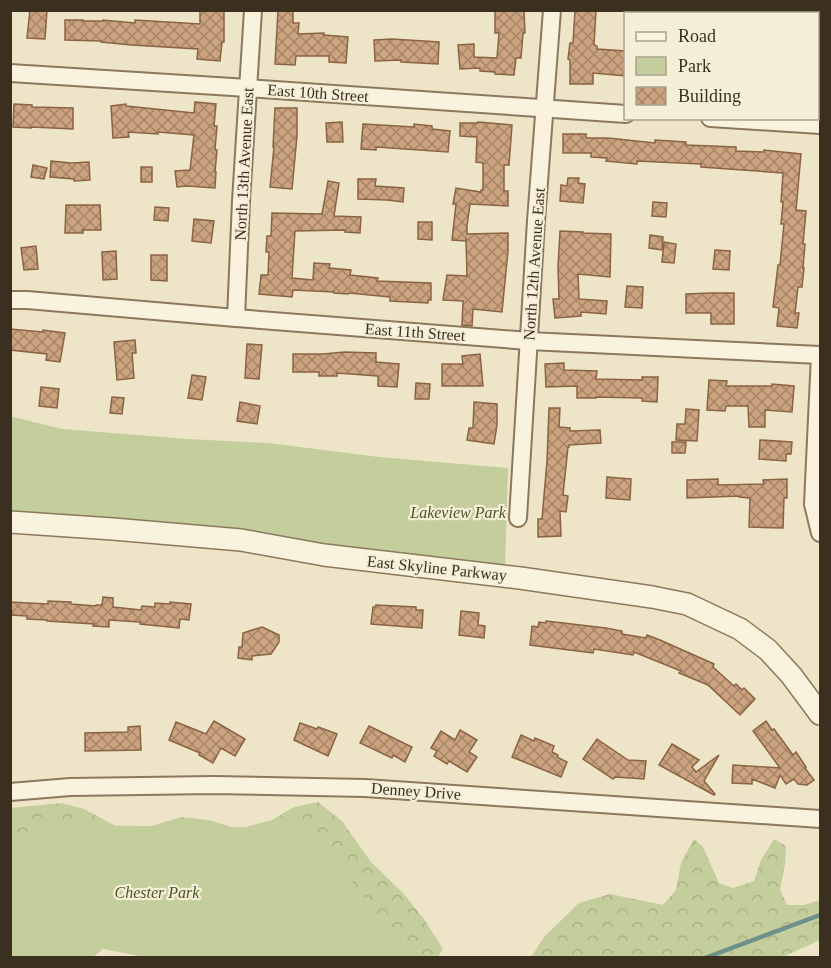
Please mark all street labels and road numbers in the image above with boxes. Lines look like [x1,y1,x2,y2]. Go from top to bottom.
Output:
street label: East 10th Street [267,81,370,105]
street label: North 13th Avenue East [232,87,257,241]
street label: North 12th Avenue East [520,187,548,341]
street label: East 11th Street [364,320,466,344]
street label: East Skyline Parkway [366,552,508,585]
street label: Denney Drive [370,779,462,804]

